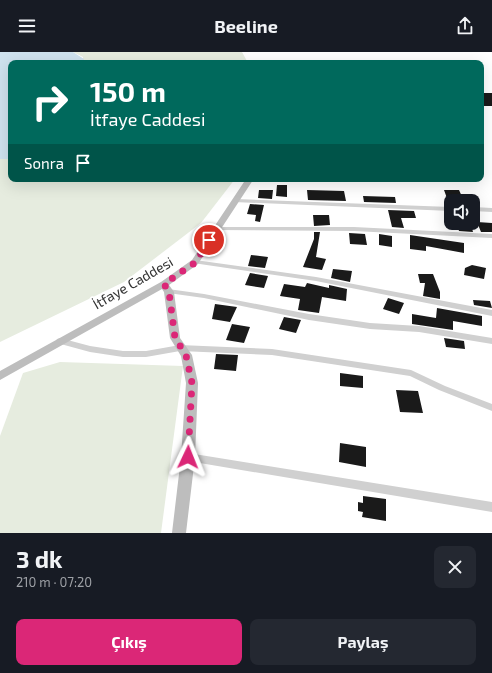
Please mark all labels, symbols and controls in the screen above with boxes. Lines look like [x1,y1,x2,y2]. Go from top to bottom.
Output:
icon: menu [16,15,38,37]
text: Beeline [214,15,278,37]
icon: share [454,15,476,37]
text: 150 m [90,74,166,108]
icon: right [24,76,76,128]
text: İtfaye Caddesi [90,108,205,130]
icon: arrive [72,152,94,174]
text: Sonra [24,154,64,172]
map controls [444,194,480,230]
button: sound [444,194,480,230]
pin [192,223,226,257]
icon: arrive [198,229,220,251]
street label: İtfaye Caddesi [90,253,176,312]
position arrow [167,436,209,478]
text: 3 dk [16,544,63,573]
button: close [434,546,476,588]
text: 210 m · 07:20 [16,574,92,590]
button: Çıkış [16,619,242,665]
button: Paylaş [250,619,476,665]

